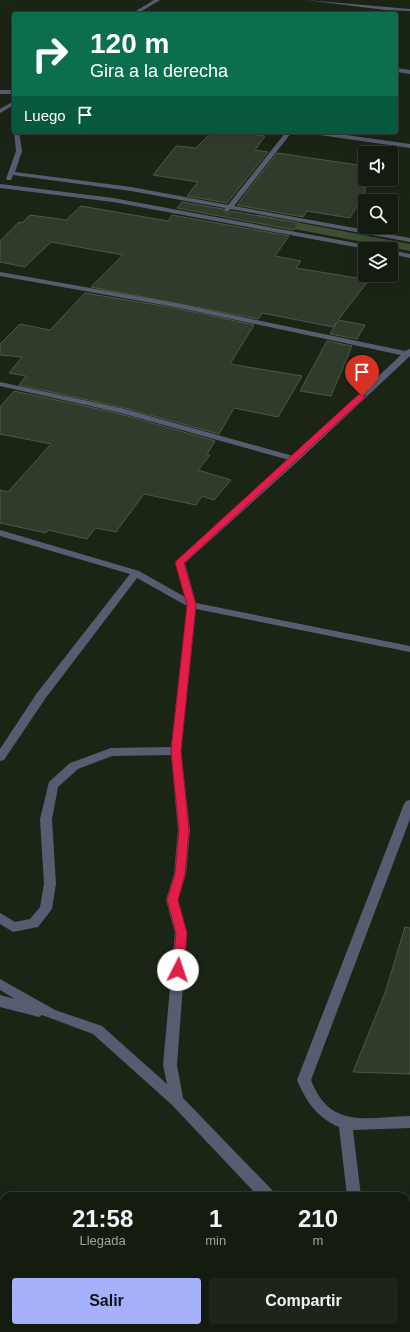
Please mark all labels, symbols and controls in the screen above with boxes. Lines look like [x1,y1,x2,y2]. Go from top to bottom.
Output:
icon: right [24,28,76,80]
text: 120 m [90,28,169,59]
text: Gira a la derecha [90,61,228,81]
icon: arrive [74,104,96,126]
text: Luego [24,107,66,124]
map controls [358,146,398,282]
button: sound [358,146,398,186]
button: search [358,194,398,234]
button: layers [358,242,398,282]
pin [345,355,379,396]
icon: arrive [351,361,373,383]
position arrow [157,949,199,991]
text: 21:58 [72,1205,133,1232]
text: 1 [209,1205,222,1232]
text: 210 [298,1205,338,1232]
text: Llegada [79,1233,126,1248]
text: min [205,1233,226,1248]
text: m [313,1233,323,1248]
button: Salir [12,1278,201,1324]
button: Compartir [209,1278,398,1324]

